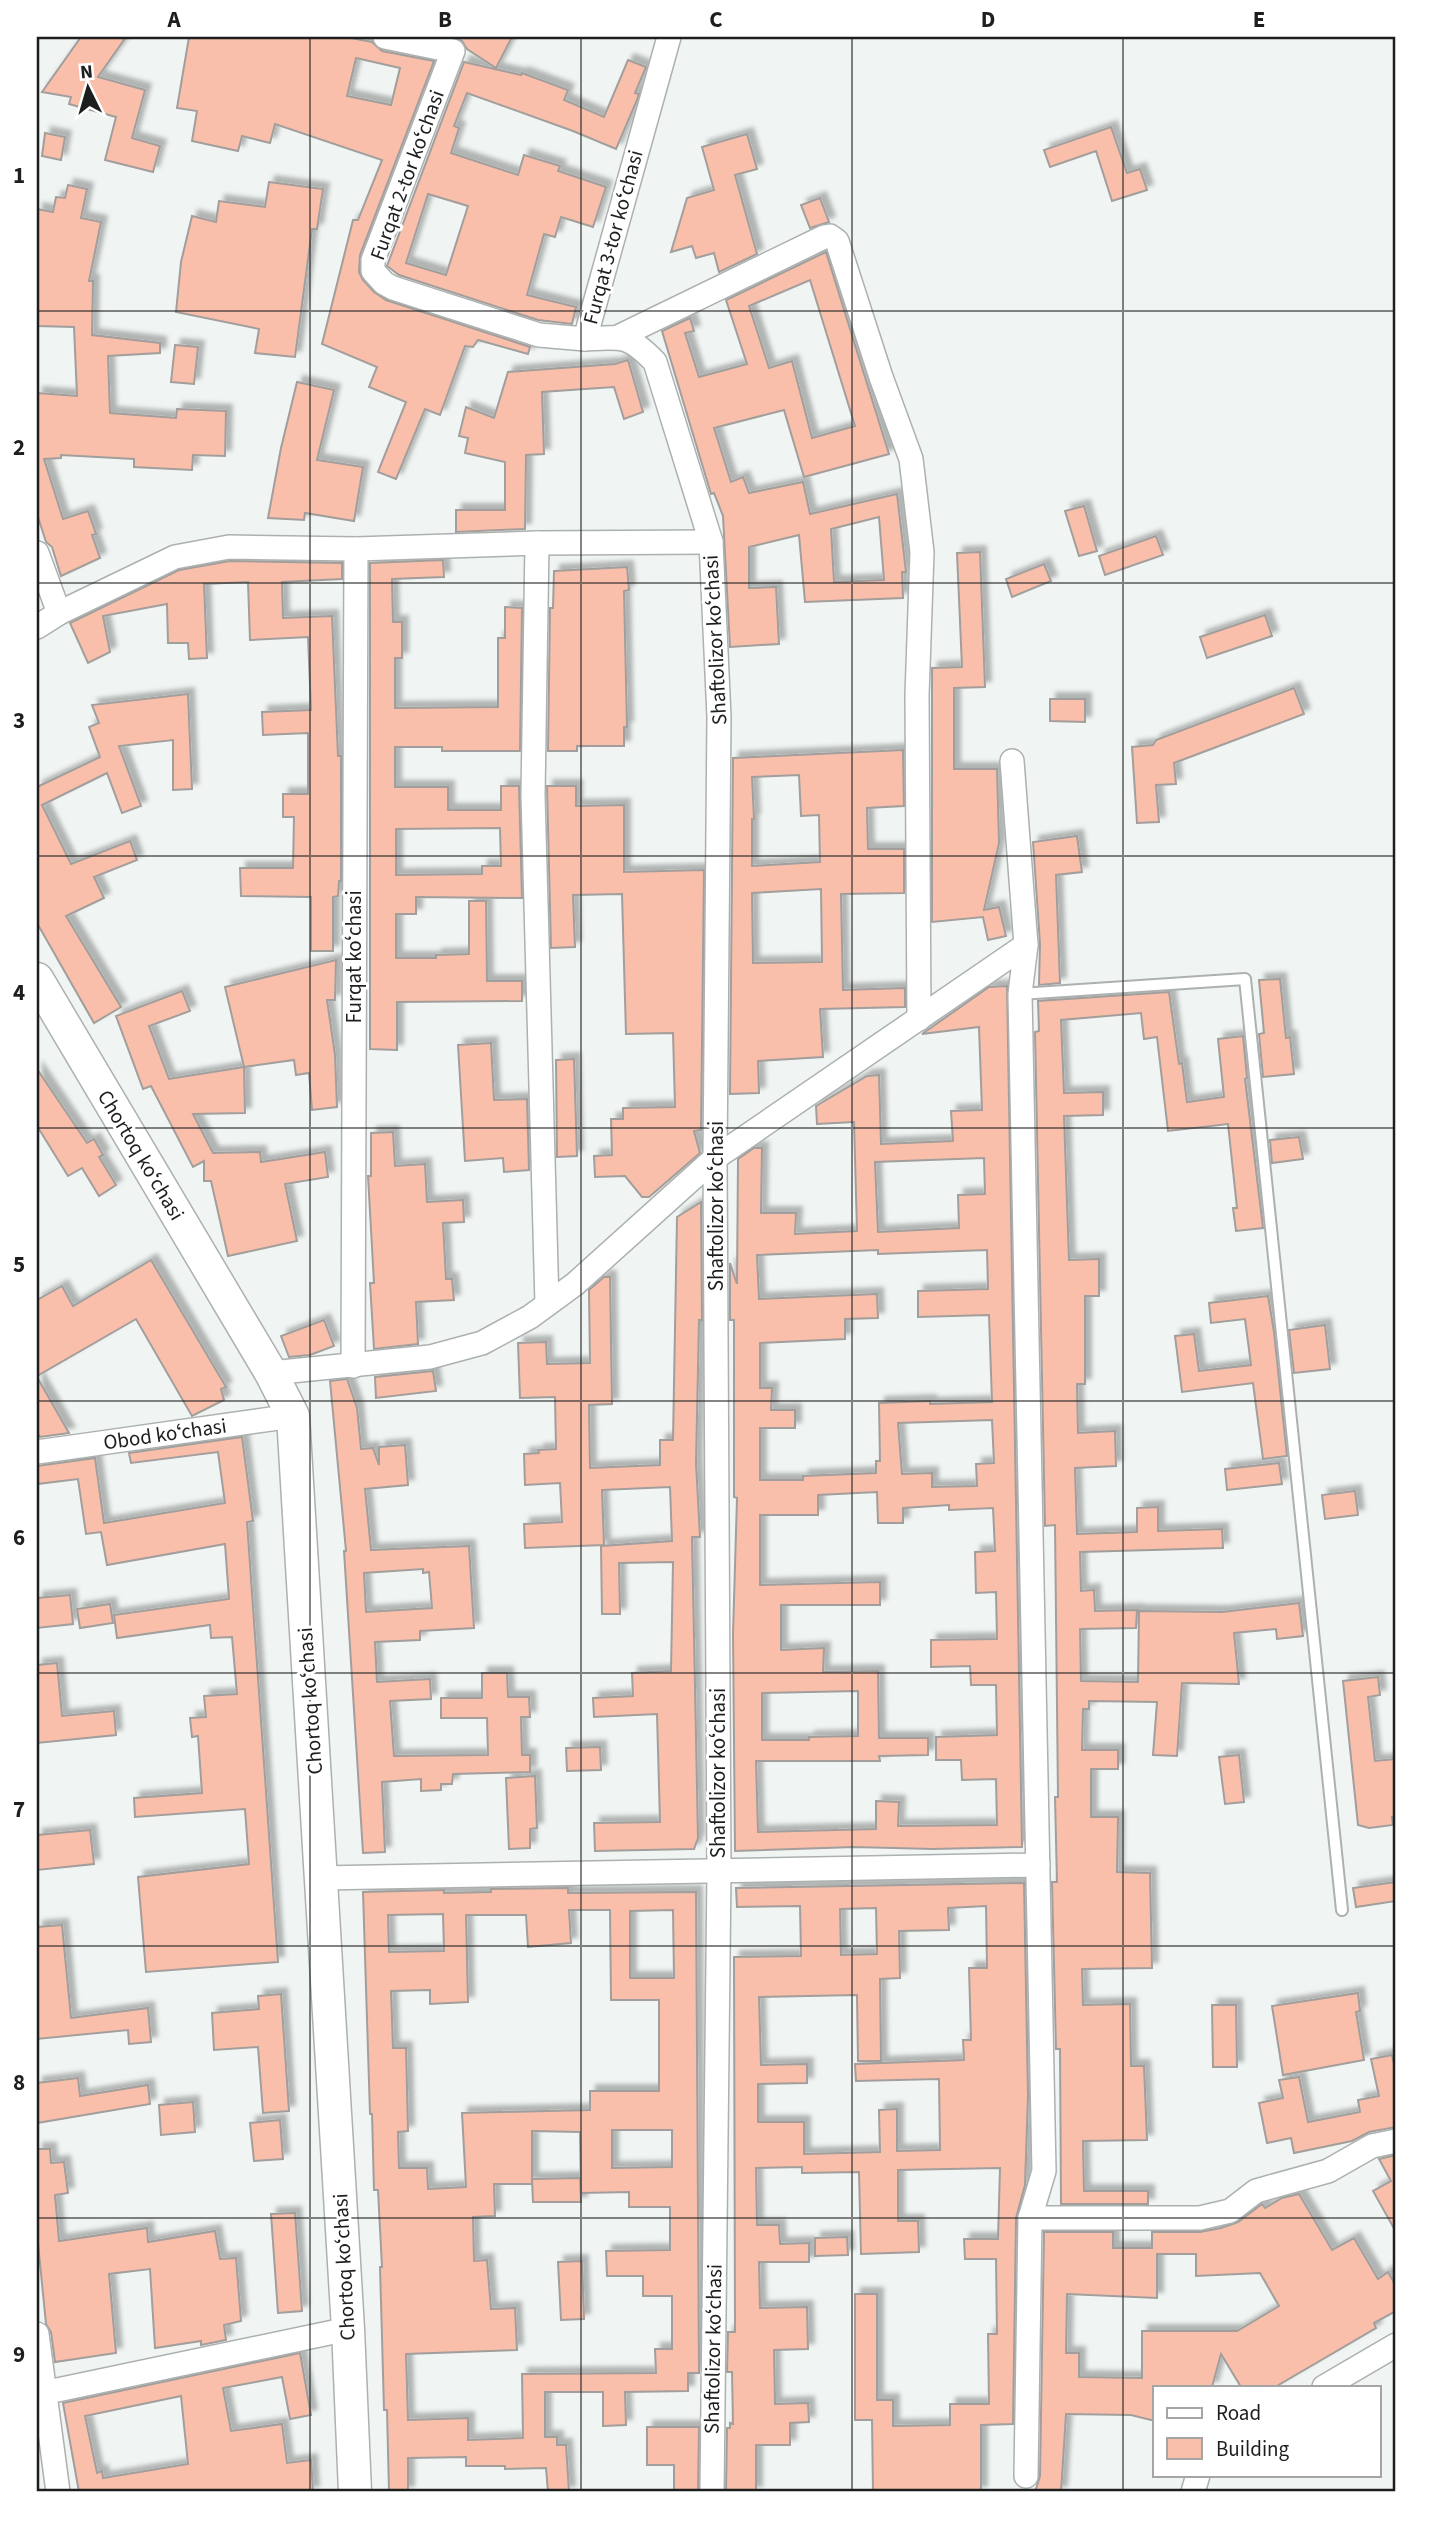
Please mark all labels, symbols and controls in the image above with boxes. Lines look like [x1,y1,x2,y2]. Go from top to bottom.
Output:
text: A [166,3,181,36]
text: B [438,3,452,36]
text: C [709,3,723,36]
text: D [981,3,995,36]
text: E [1253,3,1265,36]
north arrow [52,52,122,122]
text: N [79,59,94,87]
street label: Furqat 2-tor koʻchasi [362,86,452,264]
street label: Furqat 3-tor koʻchasi [575,147,651,327]
text: 1 [13,159,25,192]
text: 2 [13,431,25,464]
street label: Shaftolizor koʻchasi [696,554,734,726]
text: 3 [13,704,25,737]
street label: Furqat koʻchasi [339,890,369,1024]
text: 4 [13,976,25,1009]
street label: Chortoq koʻchasi [90,1084,192,1226]
street label: Shaftolizor koʻchasi [701,1121,731,1291]
text: 5 [13,1248,25,1281]
street label: Obod koʻchasi [101,1411,229,1457]
text: 6 [13,1521,25,1554]
street label: Chortoq koʻchasi [290,1626,330,1776]
street label: Shaftolizor koʻchasi [703,1688,733,1858]
text: 7 [13,1793,25,1826]
text: 8 [13,2066,25,2099]
street label: Chortoq koʻchasi [325,2193,363,2341]
street label: Shaftolizor koʻchasi [697,2264,729,2434]
text: 9 [13,2338,25,2371]
legend [1153,2386,1380,2476]
text: Road [1216,2398,1261,2428]
text: Building [1216,2434,1290,2464]

